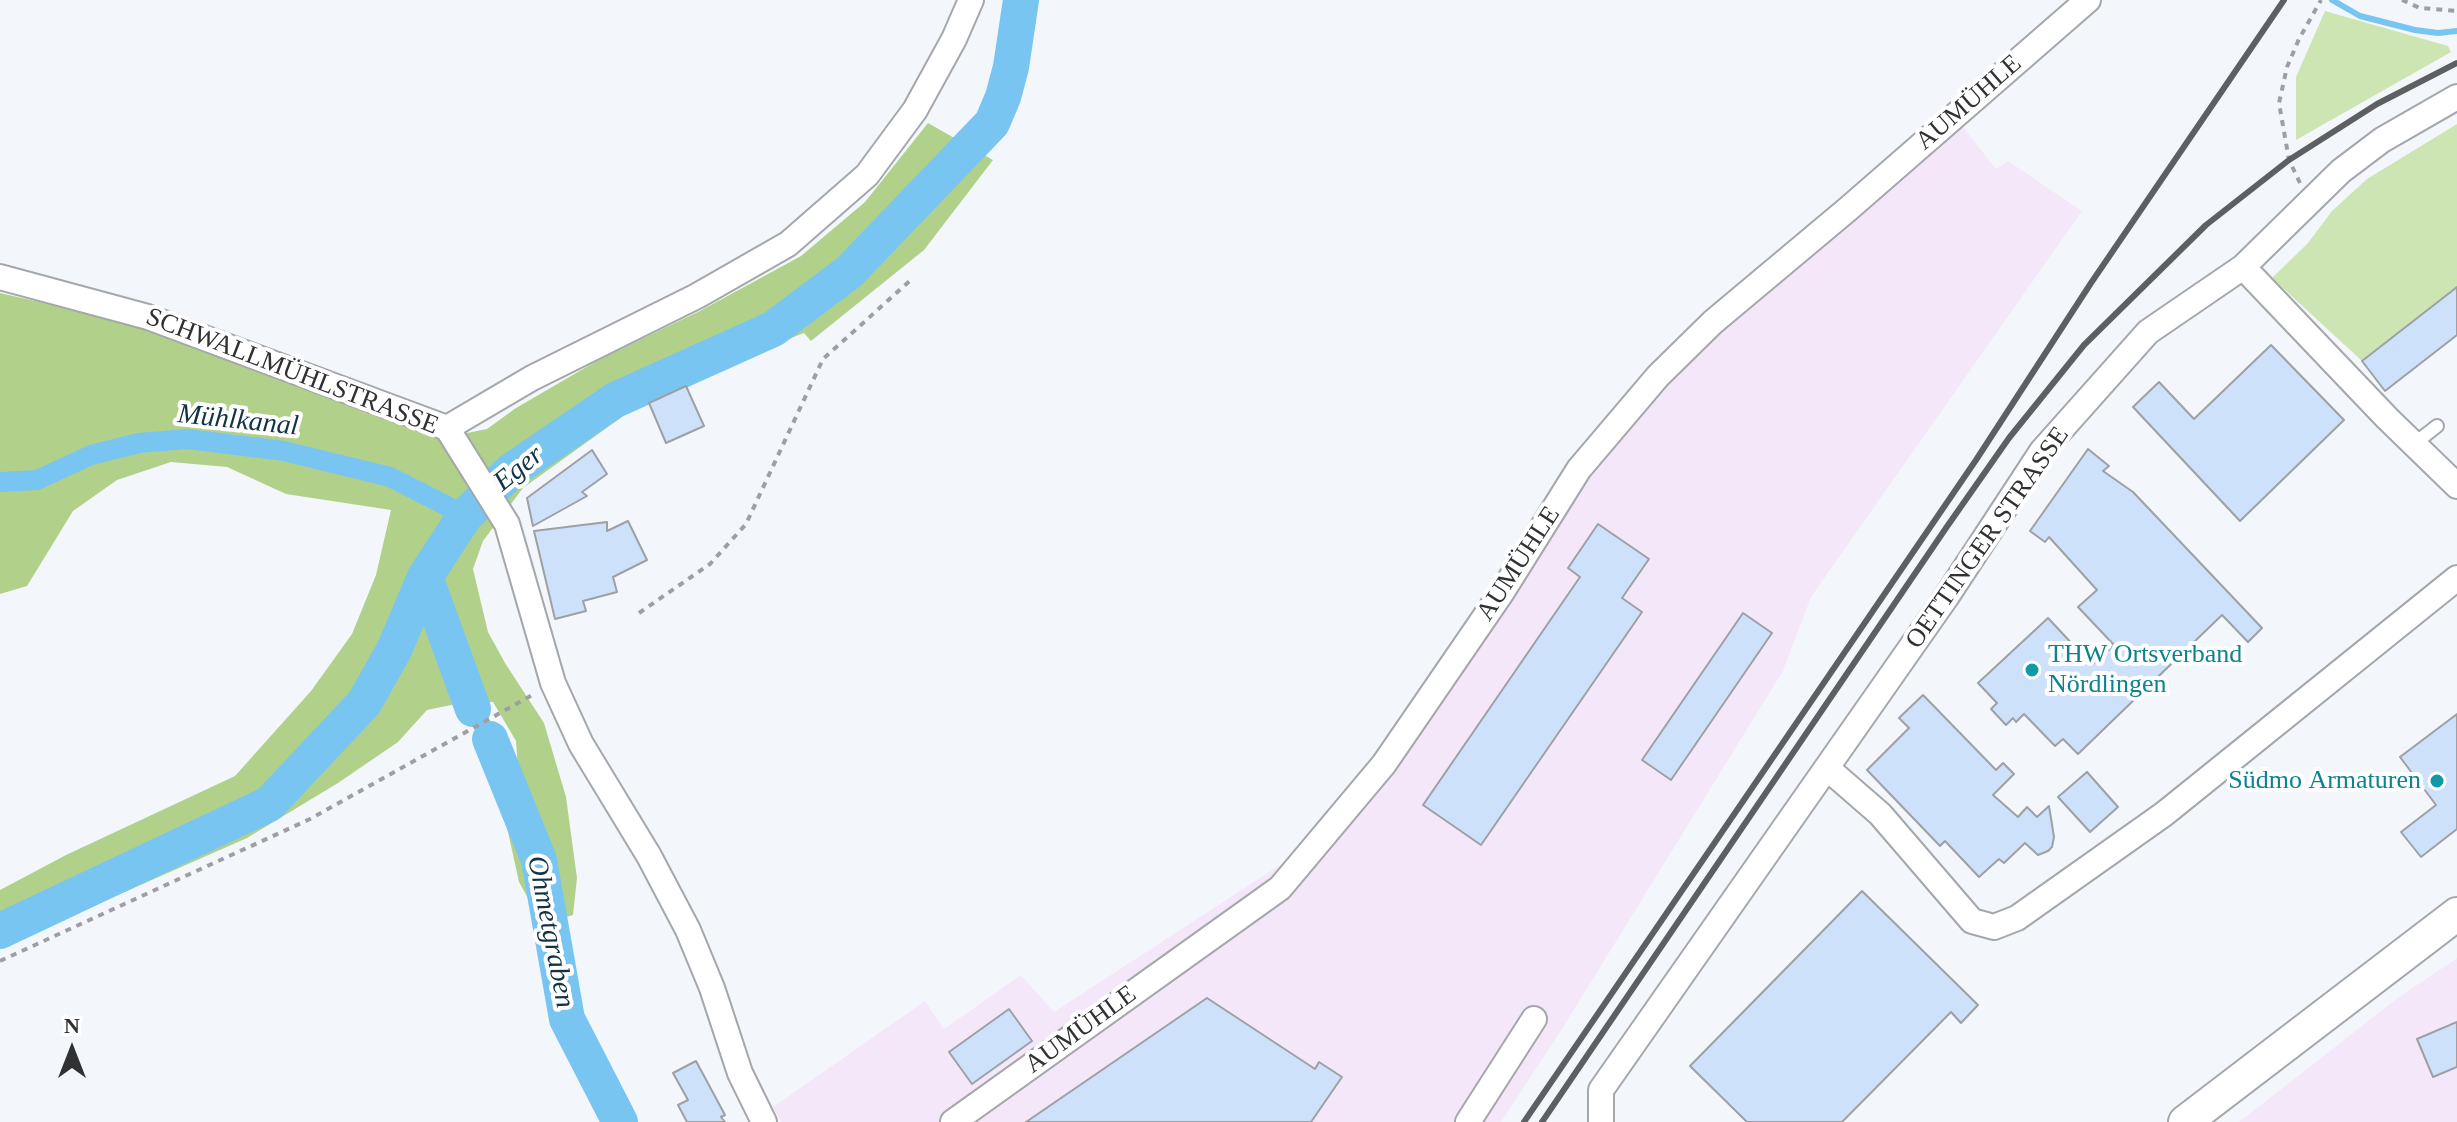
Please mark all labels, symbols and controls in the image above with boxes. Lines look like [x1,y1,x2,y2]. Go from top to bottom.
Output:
street label: AUMÜHLE [1910,49,2028,157]
street label: SCHWALLMÜHLSTRASSE [141,302,443,442]
water label: Mühlkanal [176,398,300,444]
street label: OETTINGER STRASSE [1900,421,2076,655]
water label: Eger [487,439,551,499]
street label: AUMÜHLE [1471,501,1567,627]
place label: THW Ortsverband Nördlingen [2048,639,2242,700]
marker: THW Ortsverband Nördlingen [2023,661,2041,679]
place label: Südmo Armaturen [2228,765,2421,797]
marker: Südmo Armaturen [2428,772,2446,790]
water label: Ohmetgraben [519,853,581,1011]
street label: AUMÜHLE [1019,979,1143,1081]
north arrow [32,1010,112,1090]
text: N [64,1013,80,1038]

